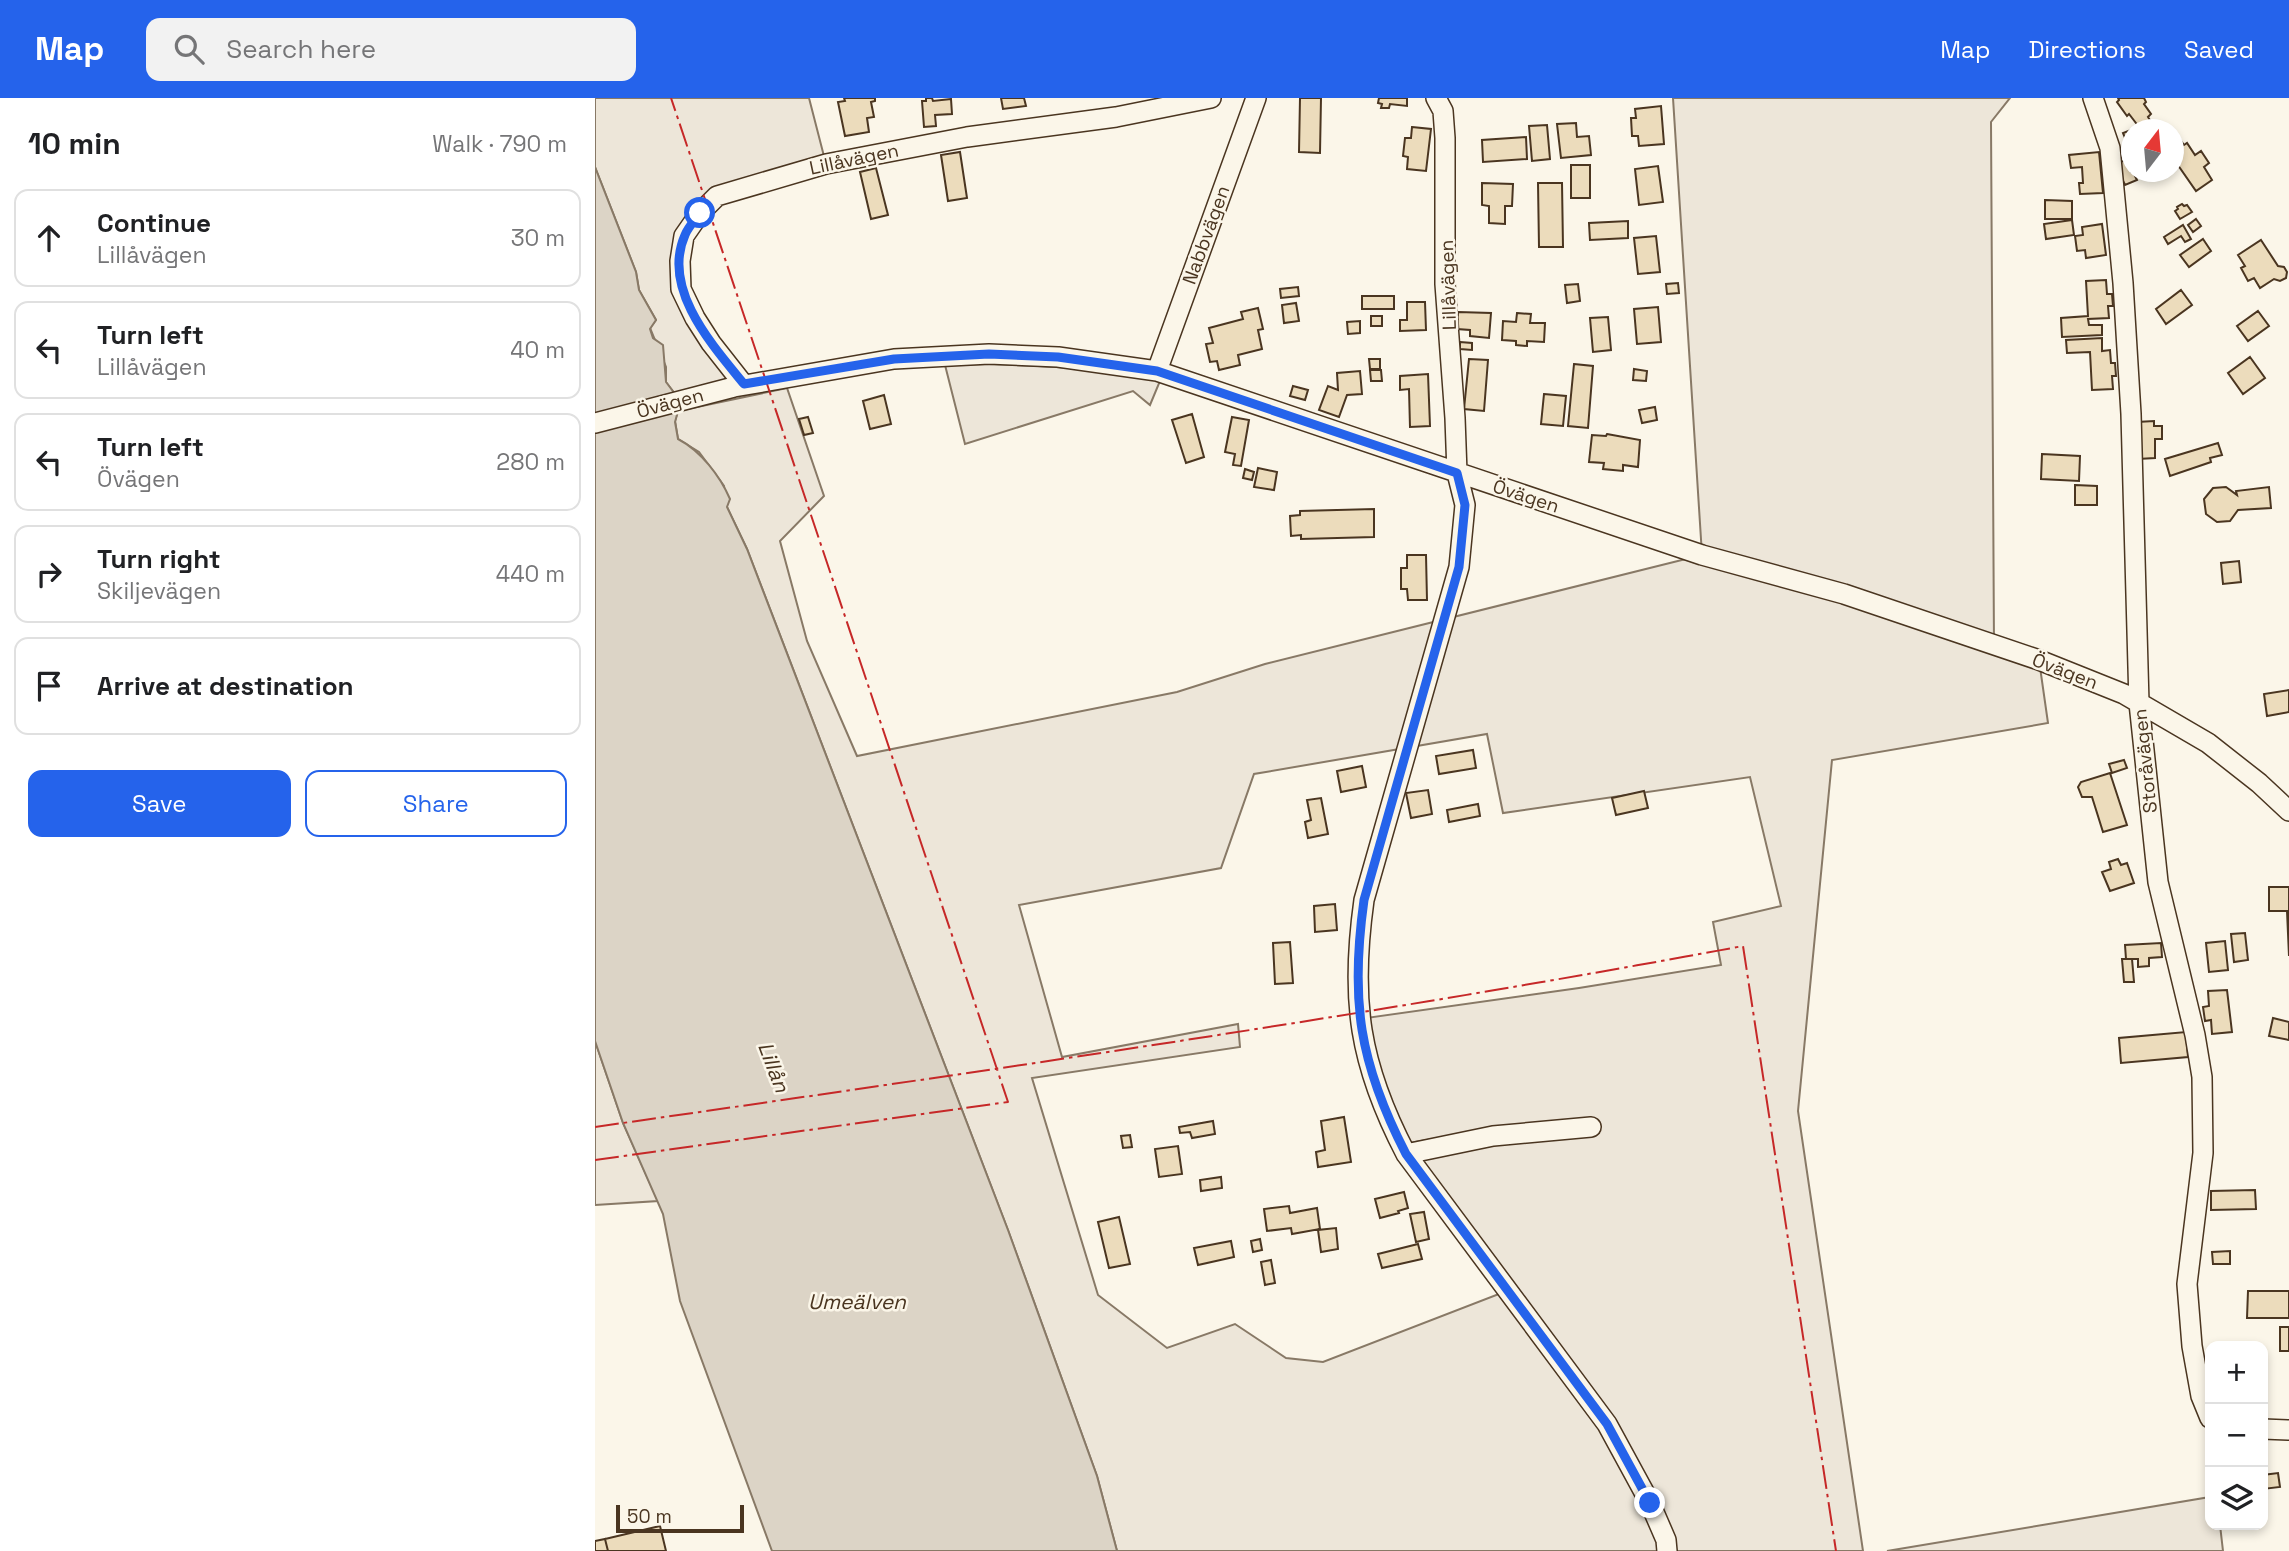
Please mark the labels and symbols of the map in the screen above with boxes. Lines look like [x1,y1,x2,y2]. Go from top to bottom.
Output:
north arrow [2121,119,2184,182]
street label: Lillåvägen [807,137,901,181]
street label: Nabbvägen [1177,182,1235,288]
route start [684,197,715,228]
street label: Lillåvägen [1434,239,1462,331]
street label: Övägen [634,382,706,424]
street label: Övägen [1490,474,1562,518]
street label: Övägen [2029,647,2101,695]
street label: Storåvägen [2127,708,2163,814]
water label: Lillån [752,1038,796,1097]
water label: Umeälven [808,1288,907,1315]
route end [1634,1487,1665,1518]
scale bar [616,1502,744,1534]

